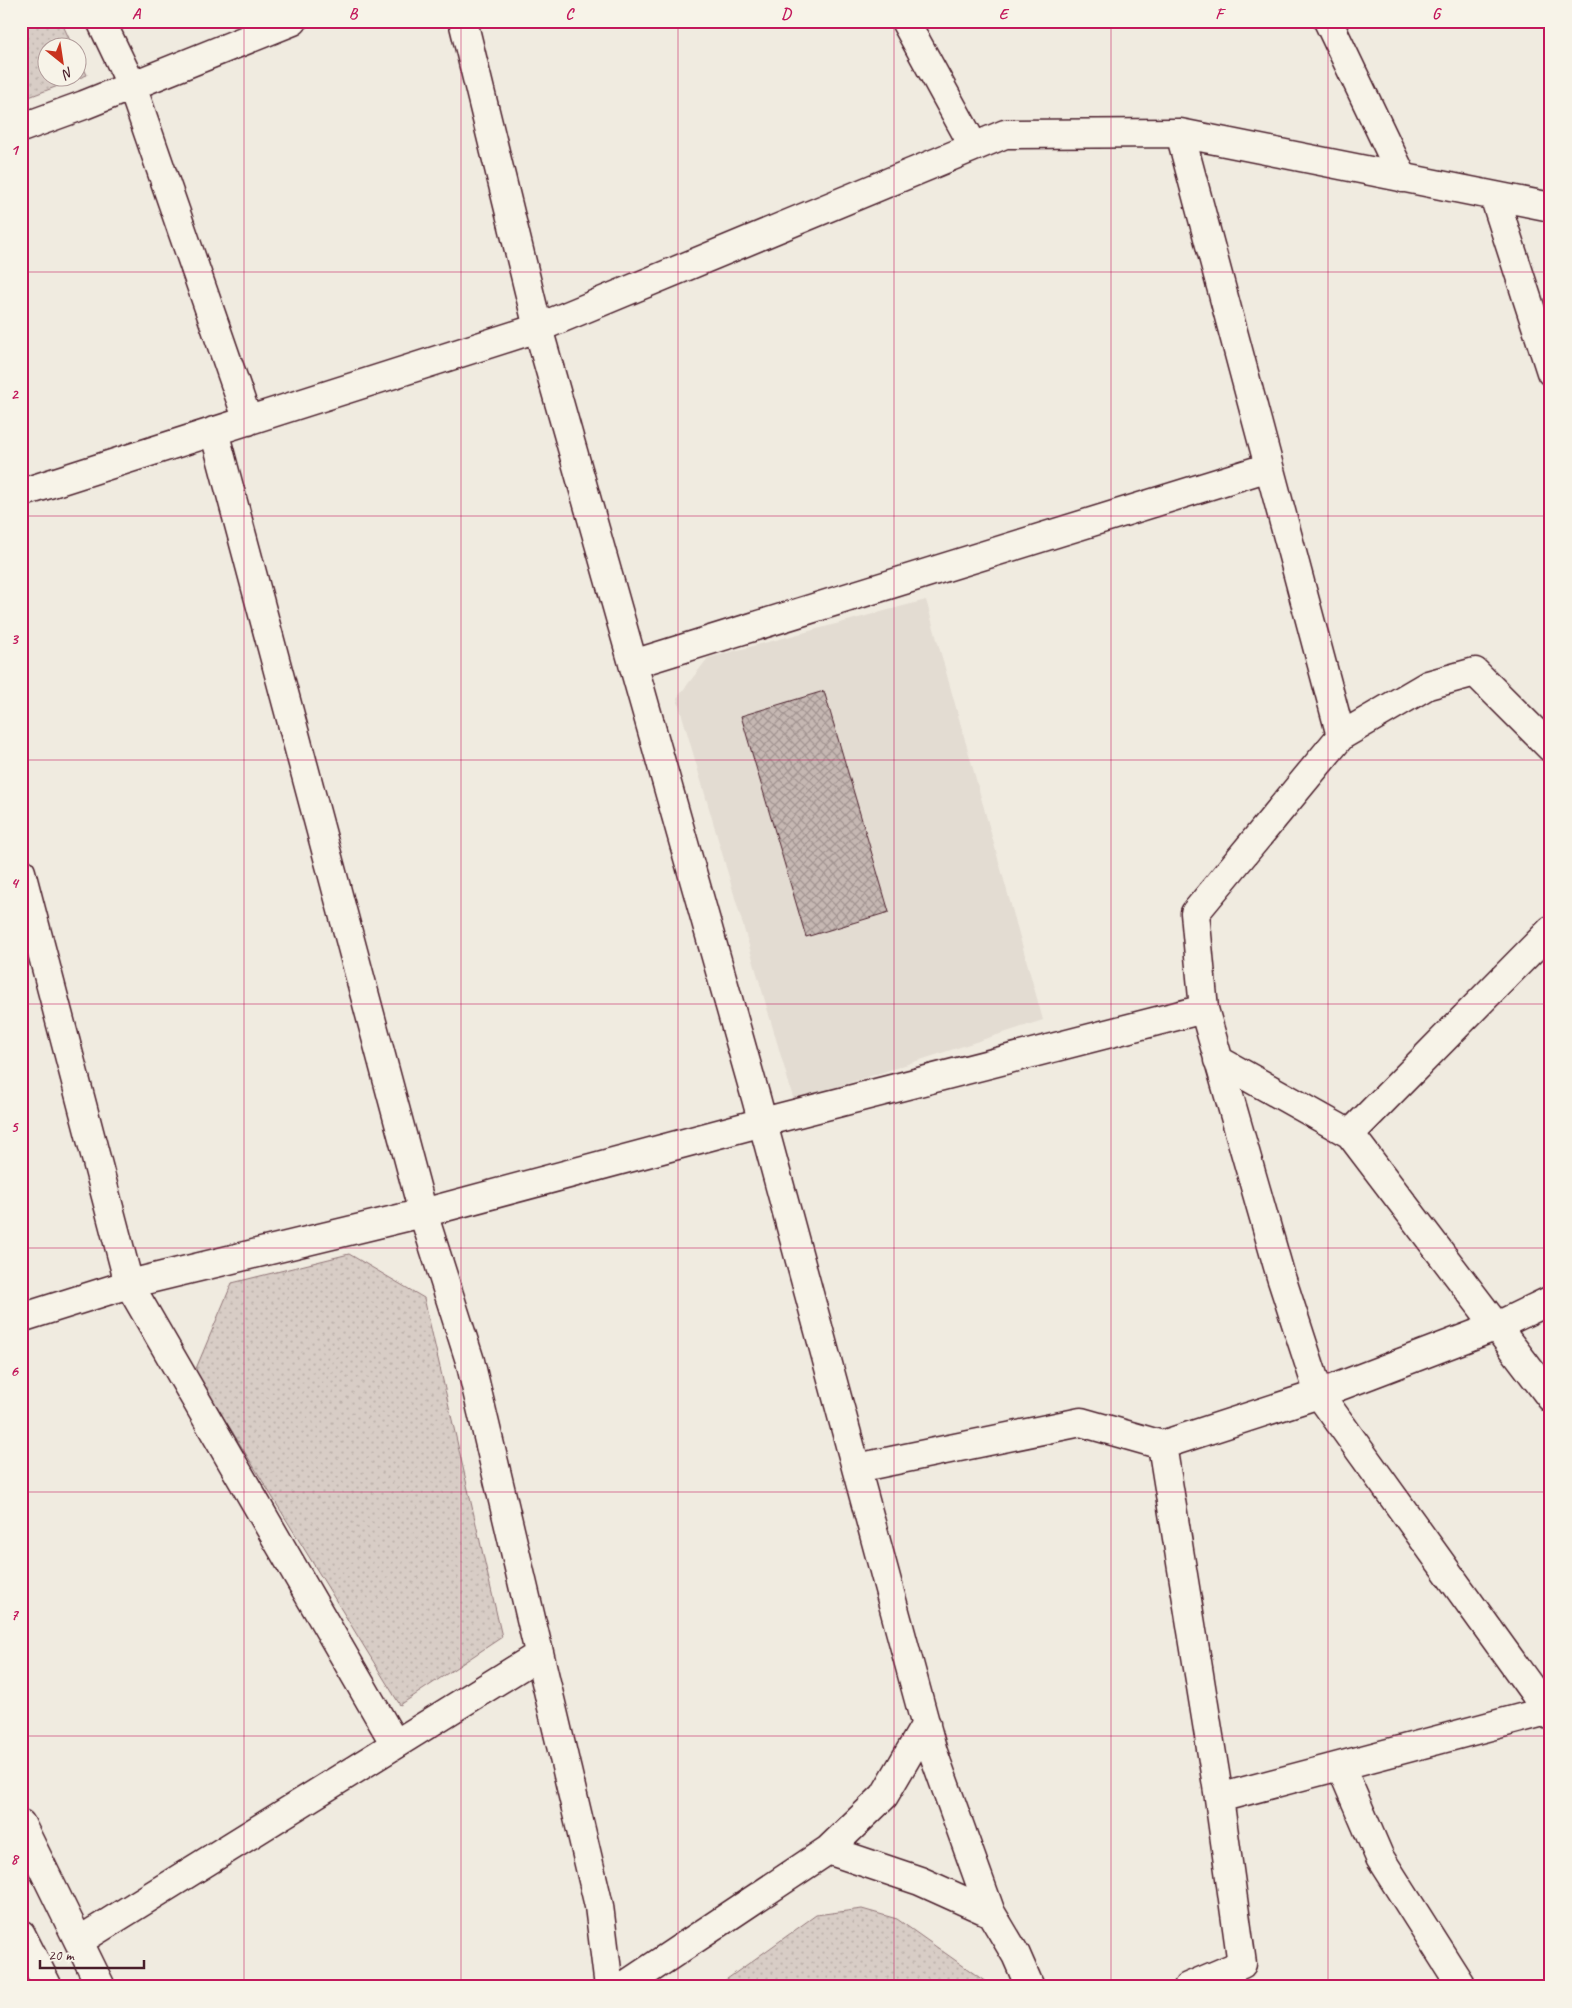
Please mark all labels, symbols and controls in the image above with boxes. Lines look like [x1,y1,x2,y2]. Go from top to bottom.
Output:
text: A [132,4,142,24]
text: B [349,4,359,24]
text: C [565,4,575,24]
text: D [781,4,792,24]
text: E [999,4,1010,24]
text: F [1215,4,1226,24]
text: G [1432,4,1442,24]
north arrow [38,38,88,88]
text: N [58,63,76,84]
text: 1 [10,140,19,160]
text: 2 [10,384,19,404]
text: 3 [10,629,19,649]
text: 4 [10,873,19,893]
text: 5 [11,1117,20,1137]
text: 6 [10,1361,19,1381]
text: 7 [10,1605,19,1625]
text: 8 [10,1849,19,1869]
scale bar [40,1938,144,1970]
text: 20 m [48,1946,75,1965]

